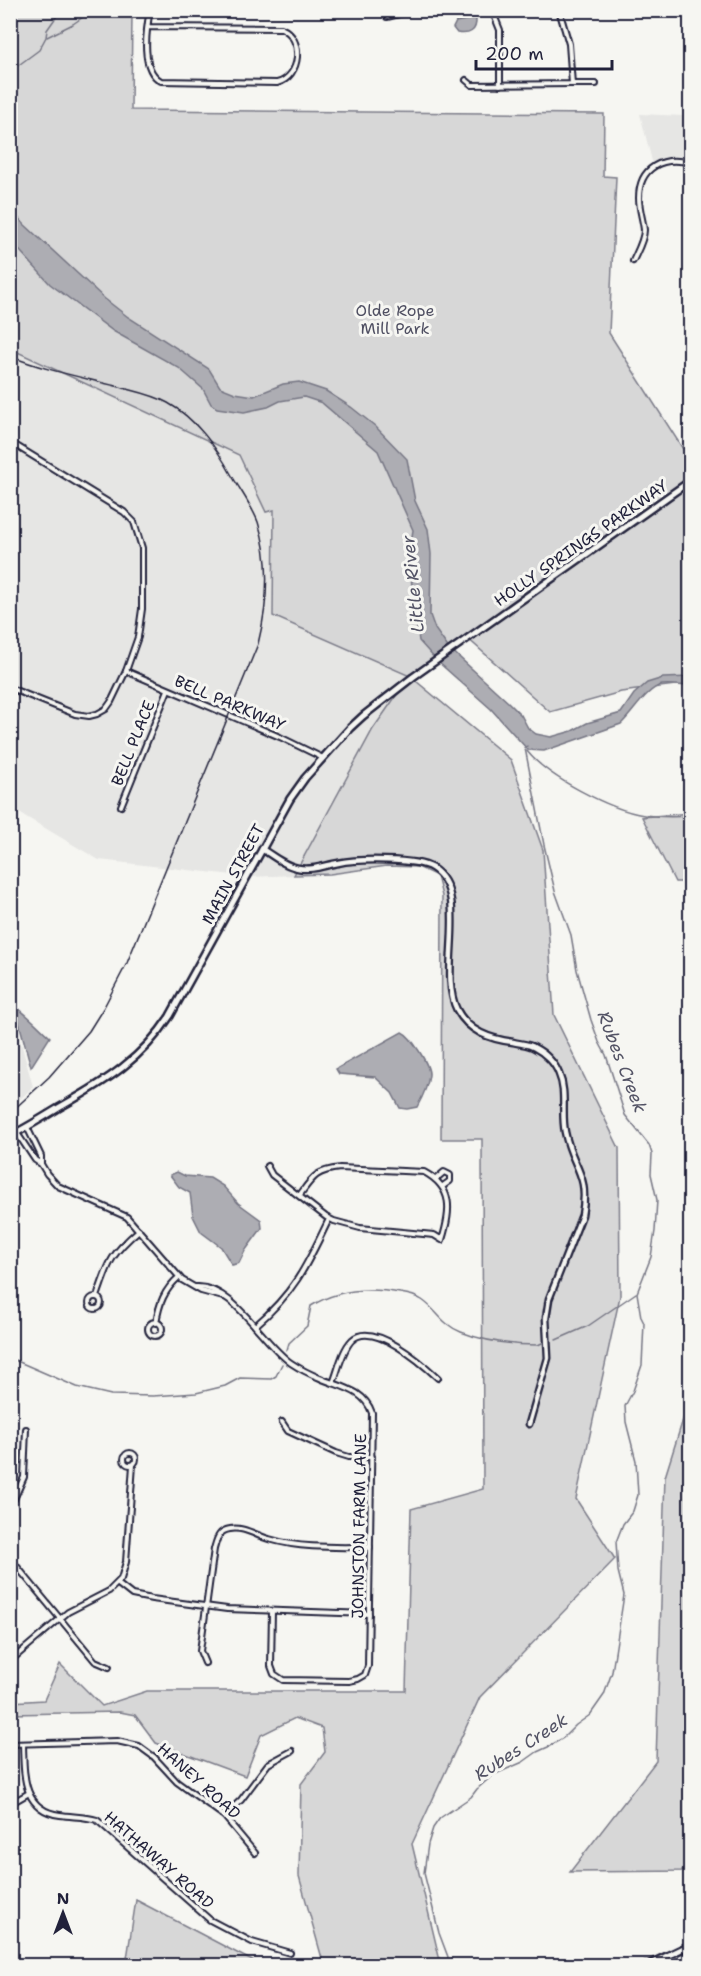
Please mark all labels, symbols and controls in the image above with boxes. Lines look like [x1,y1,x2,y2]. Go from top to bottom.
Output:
scale bar [476,33,612,71]
text: 200 m [485,42,544,66]
park label: Olde Rope Mill Park [355,300,435,339]
street label: HOLLY SPRINGS PARKWAY [490,475,672,611]
water label: Little River [396,534,430,634]
street label: BELL PARKWAY [171,670,289,736]
street label: BELL PLACE [106,697,160,789]
street label: MAIN STREET [197,820,269,928]
water label: Rubes Creek [592,1008,653,1117]
street label: JOHNSTON FARM LANE [347,1433,371,1619]
water label: Rubes Creek [469,1707,573,1786]
street label: HANEY ROAD [153,1738,245,1824]
street label: HATHAWAY ROAD [100,1806,218,1914]
north arrow [33,1883,93,1943]
text: N [57,1888,69,1909]

